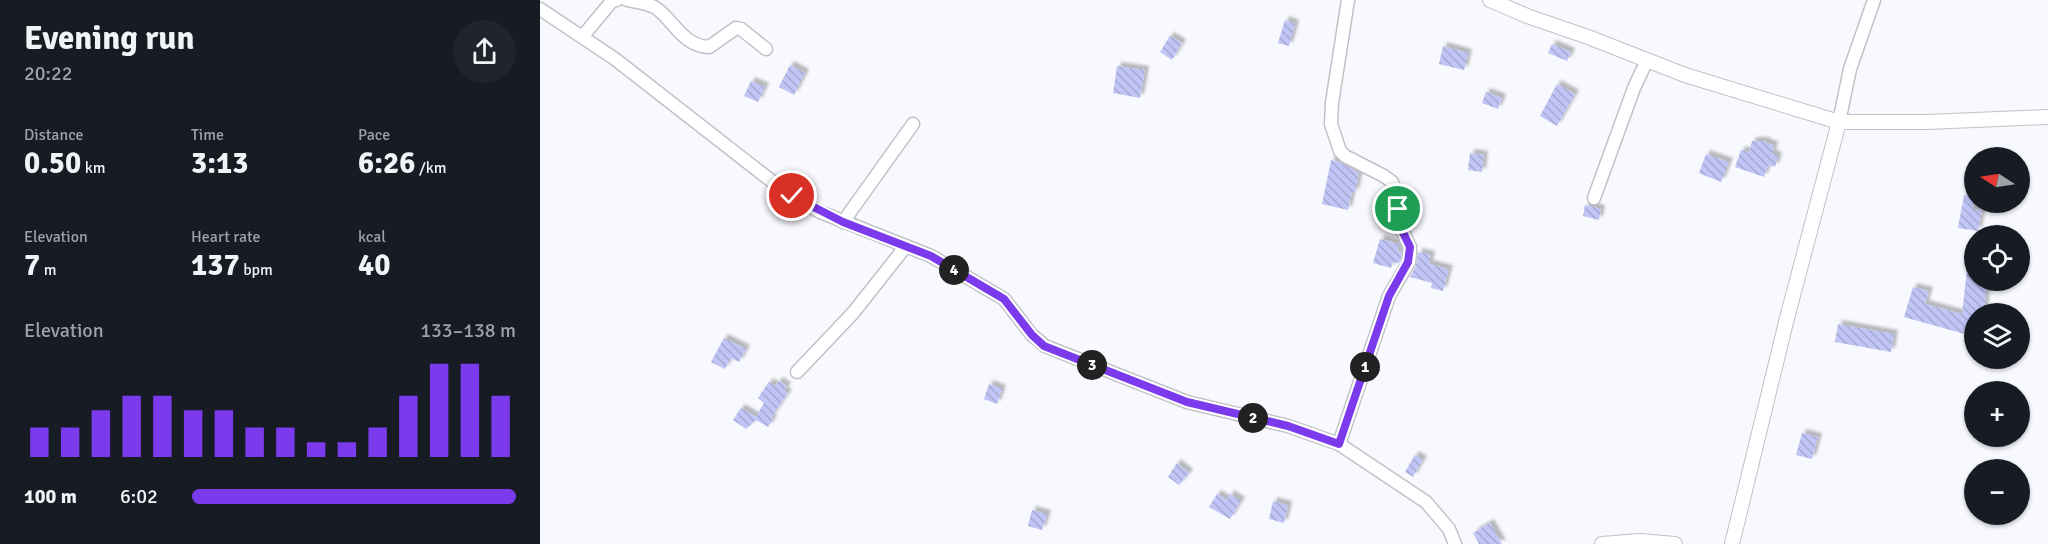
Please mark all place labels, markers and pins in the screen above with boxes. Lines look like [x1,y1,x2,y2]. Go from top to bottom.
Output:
pin [766,170,817,221]
pin [1372,183,1423,234]
pin: 4 [939,255,969,285]
pin: 3 [1077,350,1107,380]
pin: 1 [1350,352,1380,382]
pin: 2 [1238,403,1268,433]

